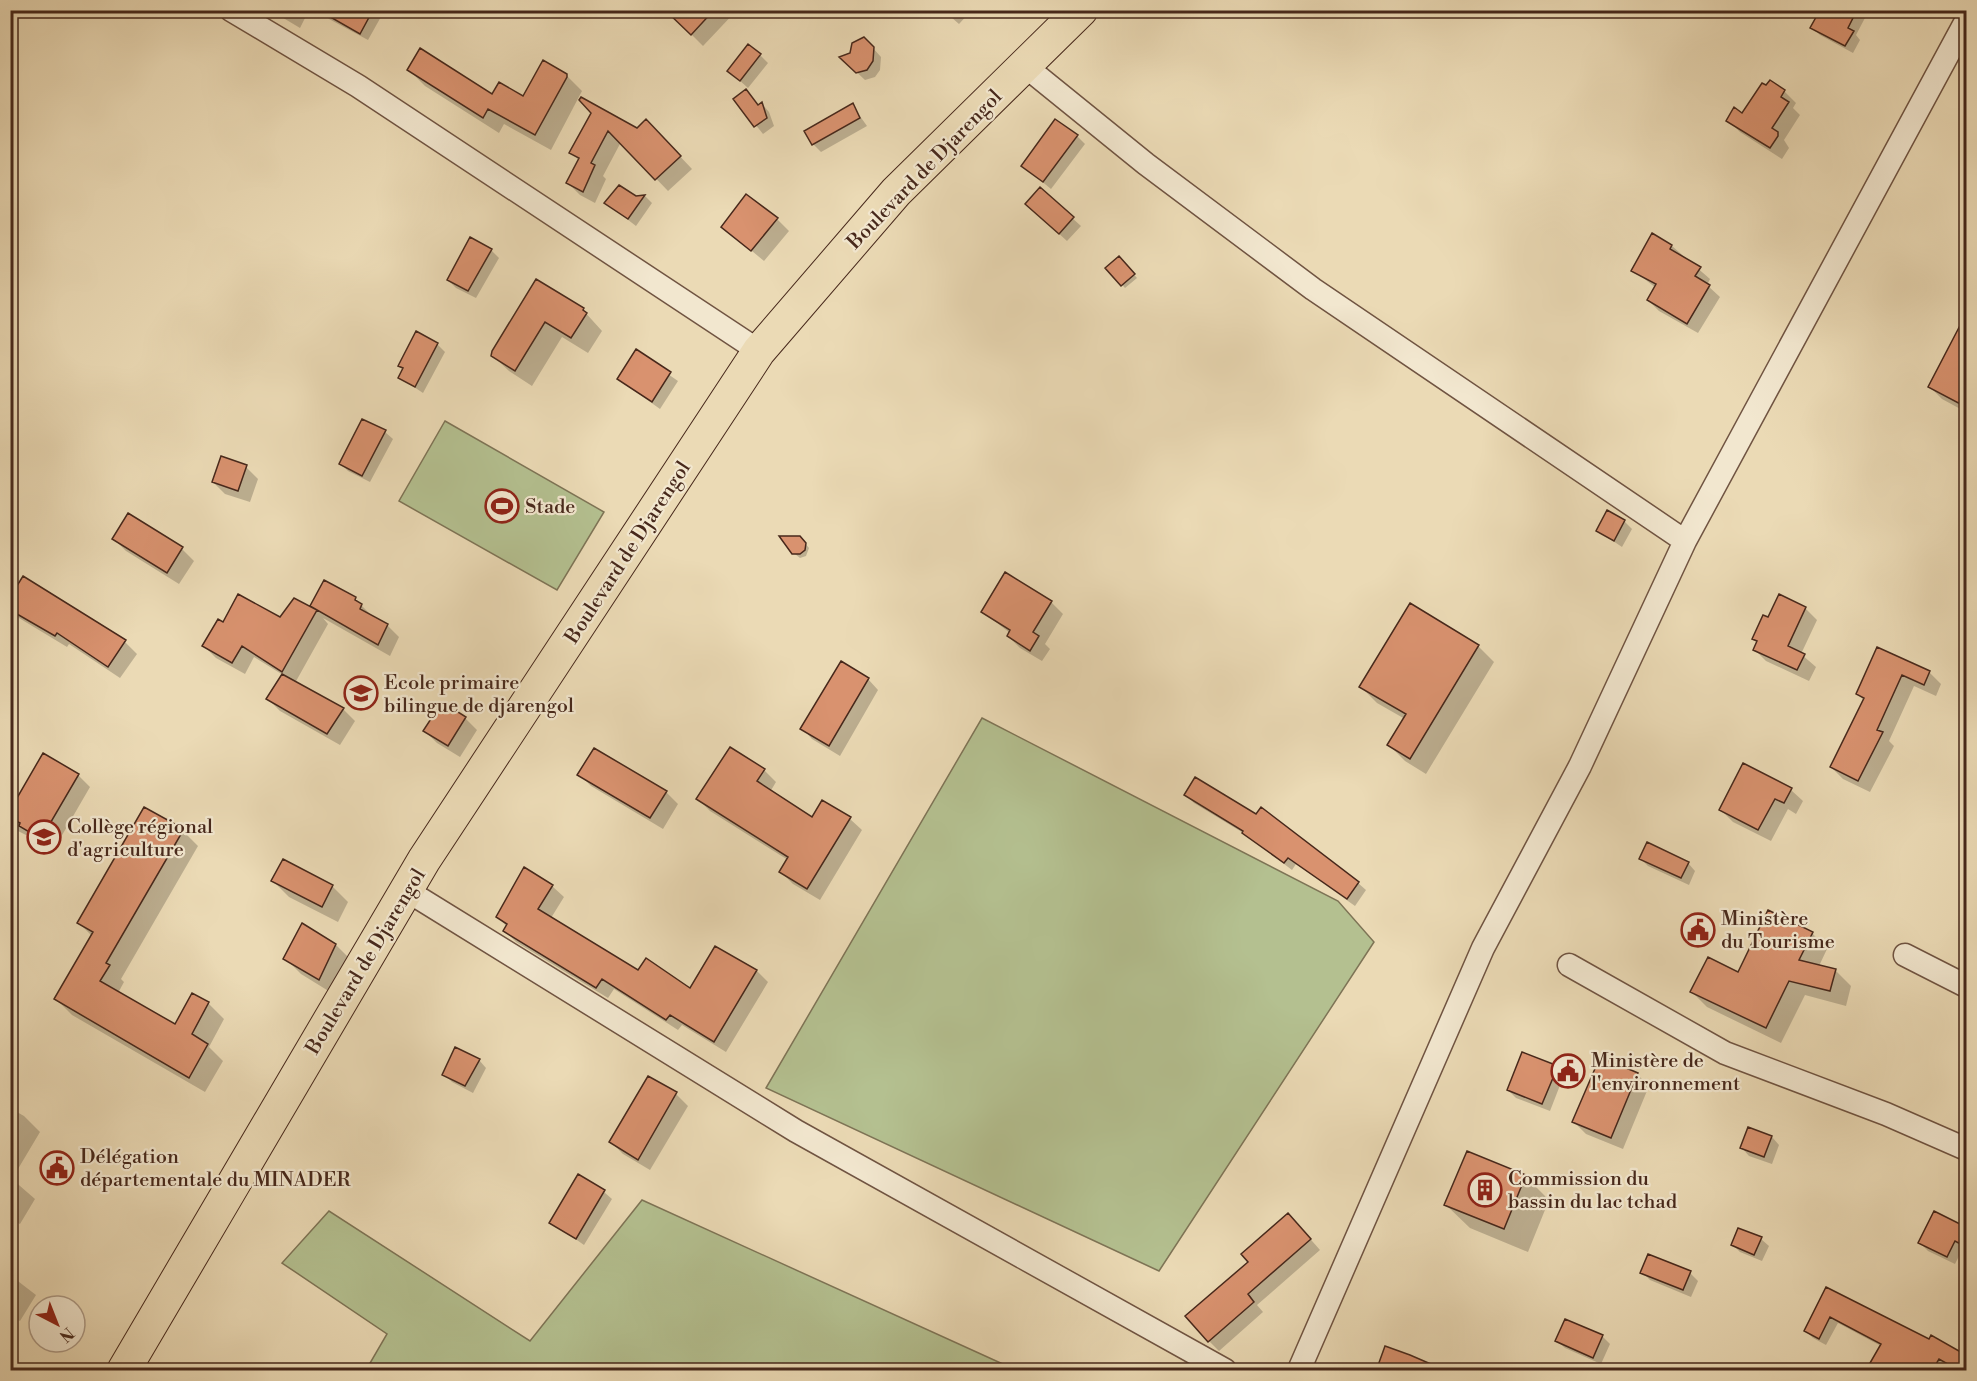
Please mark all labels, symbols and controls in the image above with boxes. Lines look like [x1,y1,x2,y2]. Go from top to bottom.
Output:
street label: Boulevard de Djarengol [842,85,1008,256]
street label: Boulevard de Djarengol [559,457,697,650]
sports icon: Stade [484,488,520,524]
place label: Stade [525,495,575,520]
place label: Ecole primaire bilingue de djarengol [384,671,574,719]
school or university icon: Ecole primaire bilingue de djarengol [343,675,379,711]
place label: Collège régional d'agriculture [67,815,213,863]
school or university icon: Collège régional d'agriculture [26,819,62,855]
street label: Boulevard de Djarengol [300,864,432,1060]
place label: Ministère du Tourisme [1721,907,1835,955]
public building icon: Ministère du Tourisme [1680,912,1716,948]
place label: Ministère de l'environnement [1591,1049,1740,1097]
public building icon: Ministère de l'environnement [1550,1053,1586,1089]
place label: Délégation départementale du MINADER [80,1145,352,1193]
public building icon: Délégation départementale du MINADER [39,1150,75,1186]
place label: Commission du bassin du lac tchad [1508,1167,1678,1215]
building icon: Commission du bassin du lac tchad [1467,1172,1503,1208]
north arrow [27,1294,87,1354]
text: N [55,1323,78,1346]

